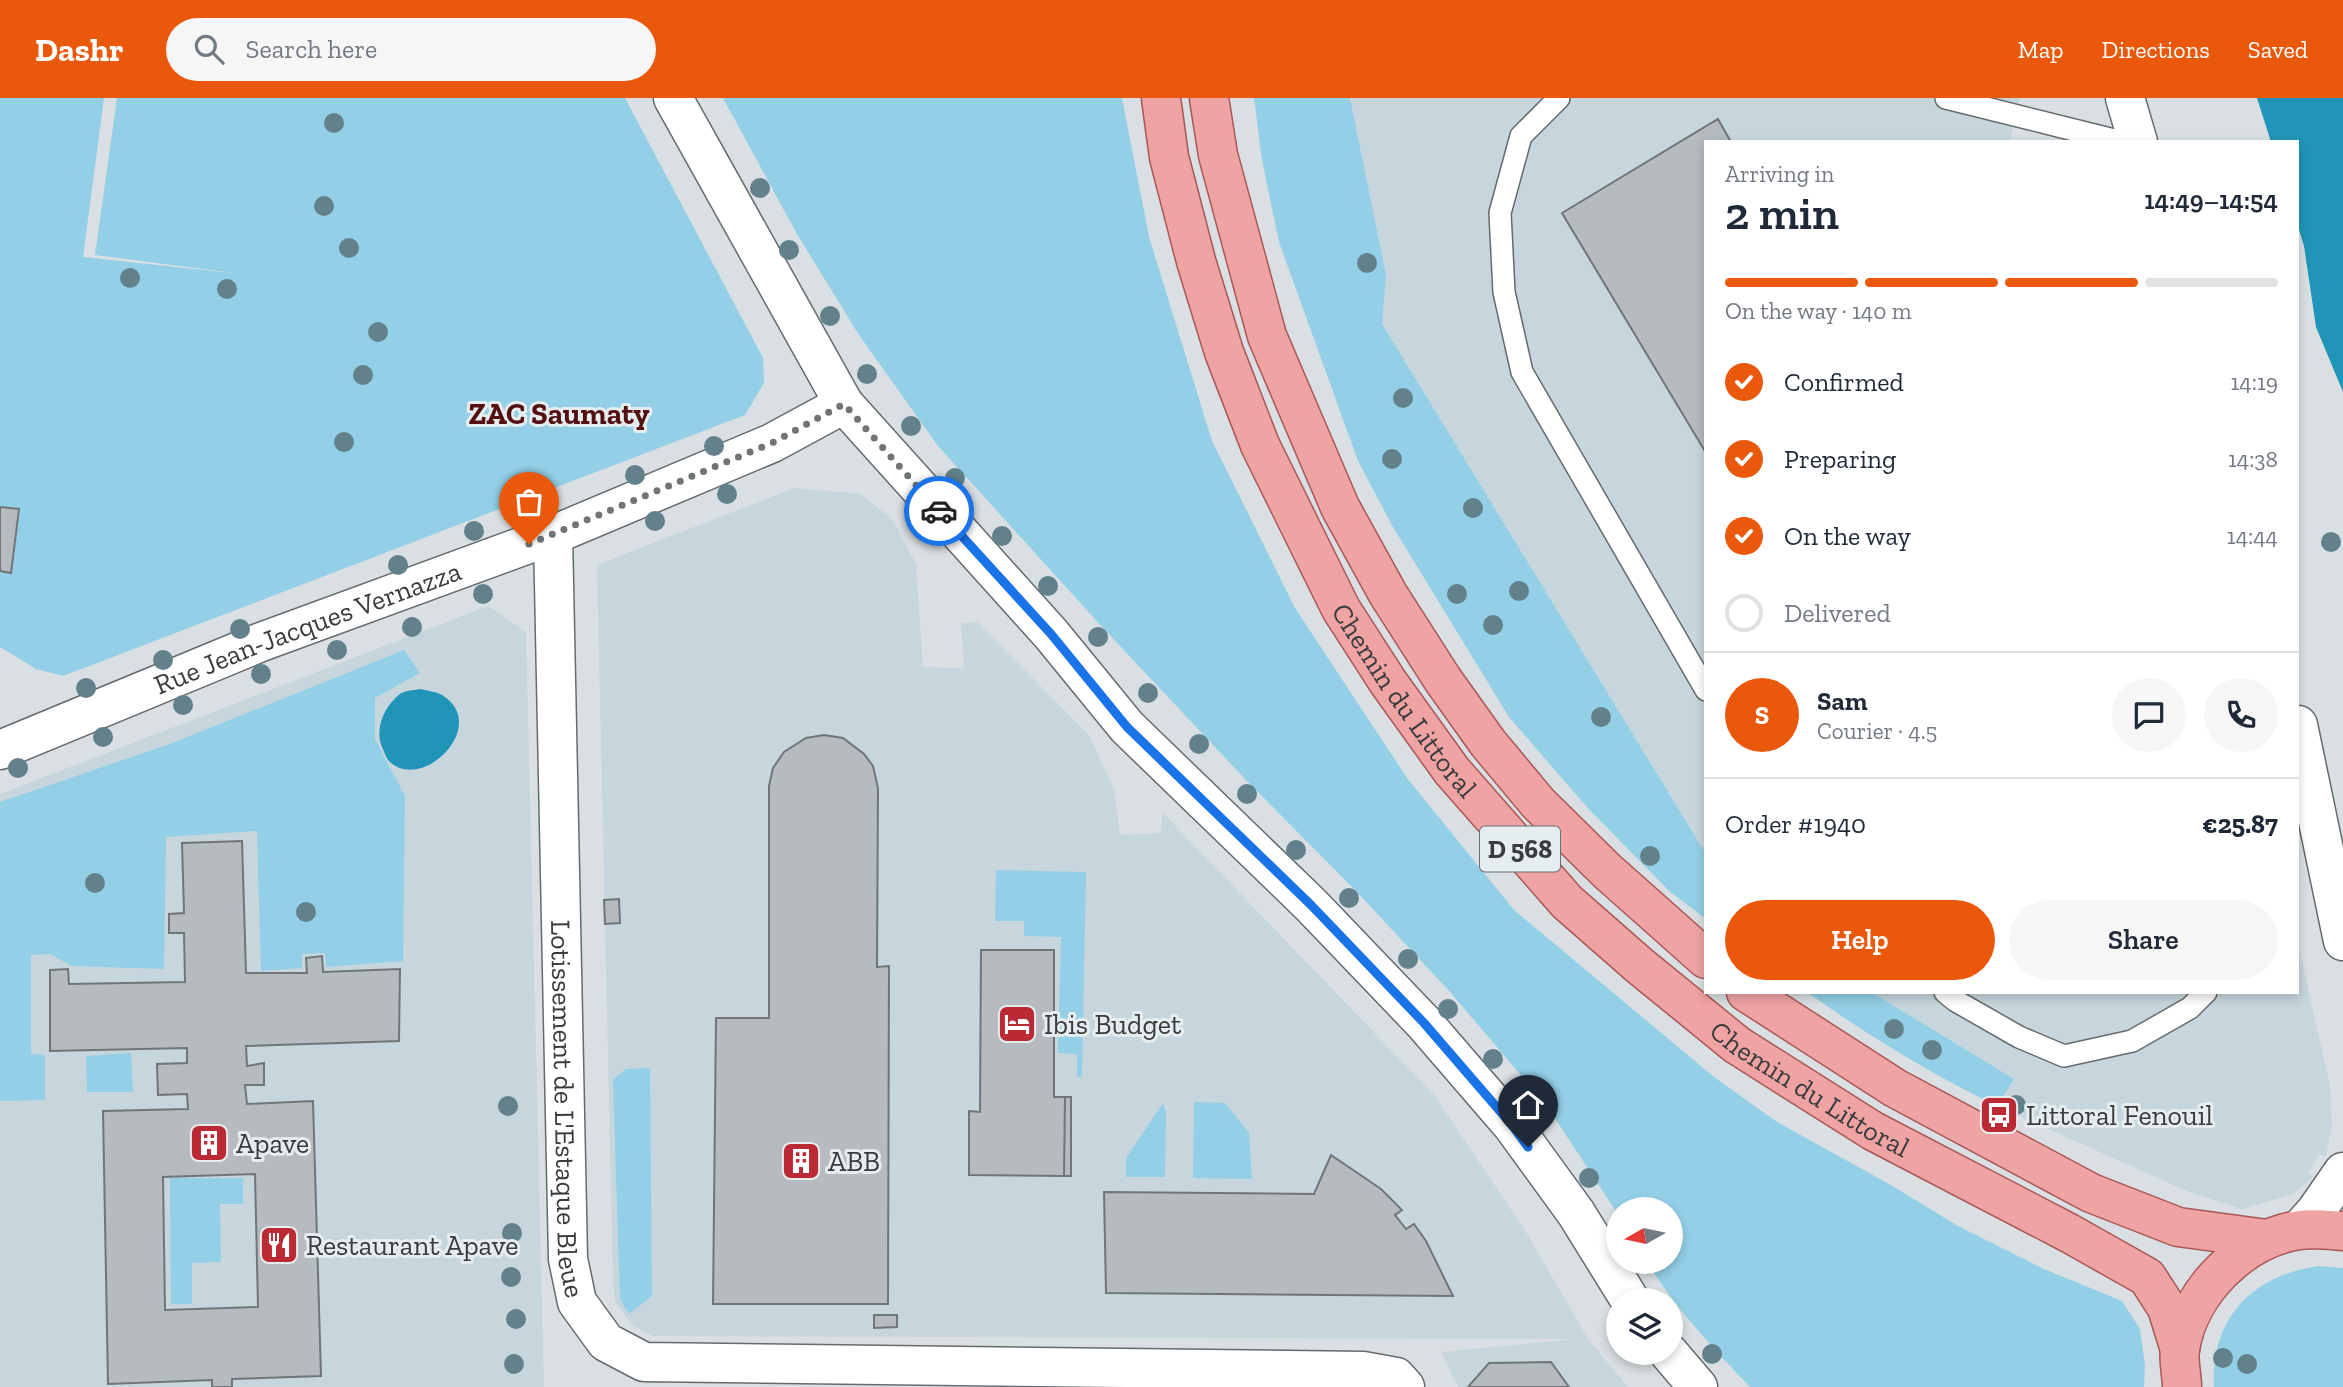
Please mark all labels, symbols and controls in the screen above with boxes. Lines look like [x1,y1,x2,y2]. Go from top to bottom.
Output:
search box [166,18,656,81]
text: Dashr [35,30,124,69]
icon: search [190,30,228,68]
text: Search here [246,33,377,65]
text: Map [2018,35,2064,64]
text: Directions [2102,35,2210,64]
text: Saved [2248,35,2308,64]
text: Arriving in [1725,160,1834,188]
text: 14:49–14:54 [2144,184,2278,216]
text: 2 min [1725,186,1839,241]
text: On the way · 140 m [1725,297,1912,325]
icon: check [1725,363,1763,401]
text: Confirmed [1784,366,1904,398]
text: 14:19 [2231,368,2278,396]
district label: ZAC Saumaty [469,396,650,432]
icon: check [1725,440,1763,478]
text: Preparing [1784,443,1896,475]
text: 14:38 [2228,445,2278,473]
pin [499,472,559,544]
courier [904,476,974,546]
icon: bag [510,483,548,521]
icon: car [920,492,958,530]
icon: check [1725,517,1763,555]
text: On the way [1784,520,1911,552]
text: 14:44 [2227,522,2278,550]
street label: Rue Jean-Jacques Vernazza [149,554,466,702]
street label: Chemin du Littoral [1325,597,1484,804]
text: Delivered [1784,597,1891,629]
button: chat [2112,678,2186,752]
button: phone [2204,678,2278,752]
text: Sam [1817,685,1867,717]
text: S [1755,699,1769,731]
text: Courier · 4.5 [1817,717,1937,745]
text: Order #1940 [1725,808,1866,840]
text: €25.87 [2202,808,2278,840]
road number: D 568 [1480,827,1560,872]
button: Help [1725,900,1995,980]
button: Share [2009,900,2278,980]
street label: Lotissement de L'Estaque Bleue [544,919,592,1301]
hotel icon: Ibis Budget [996,1003,1038,1045]
place label: Ibis Budget [1044,1008,1182,1041]
street label: Chemin du Littoral [1703,1014,1915,1164]
pin [1498,1075,1558,1147]
icon: home [1509,1086,1547,1124]
bus stop icon: Littoral Fenouil [1978,1094,2020,1136]
place label: Littoral Fenouil [2026,1099,2213,1132]
building icon: Apave [188,1122,230,1164]
place label: Apave [236,1127,309,1160]
building icon: ABB [780,1140,822,1182]
place label: ABB [828,1145,880,1178]
north arrow [1606,1197,1684,1274]
map controls [1606,1197,1683,1365]
restaurant icon: Restaurant Apave [258,1224,300,1266]
place label: Restaurant Apave [306,1229,519,1262]
button: layers [1606,1288,1683,1365]

